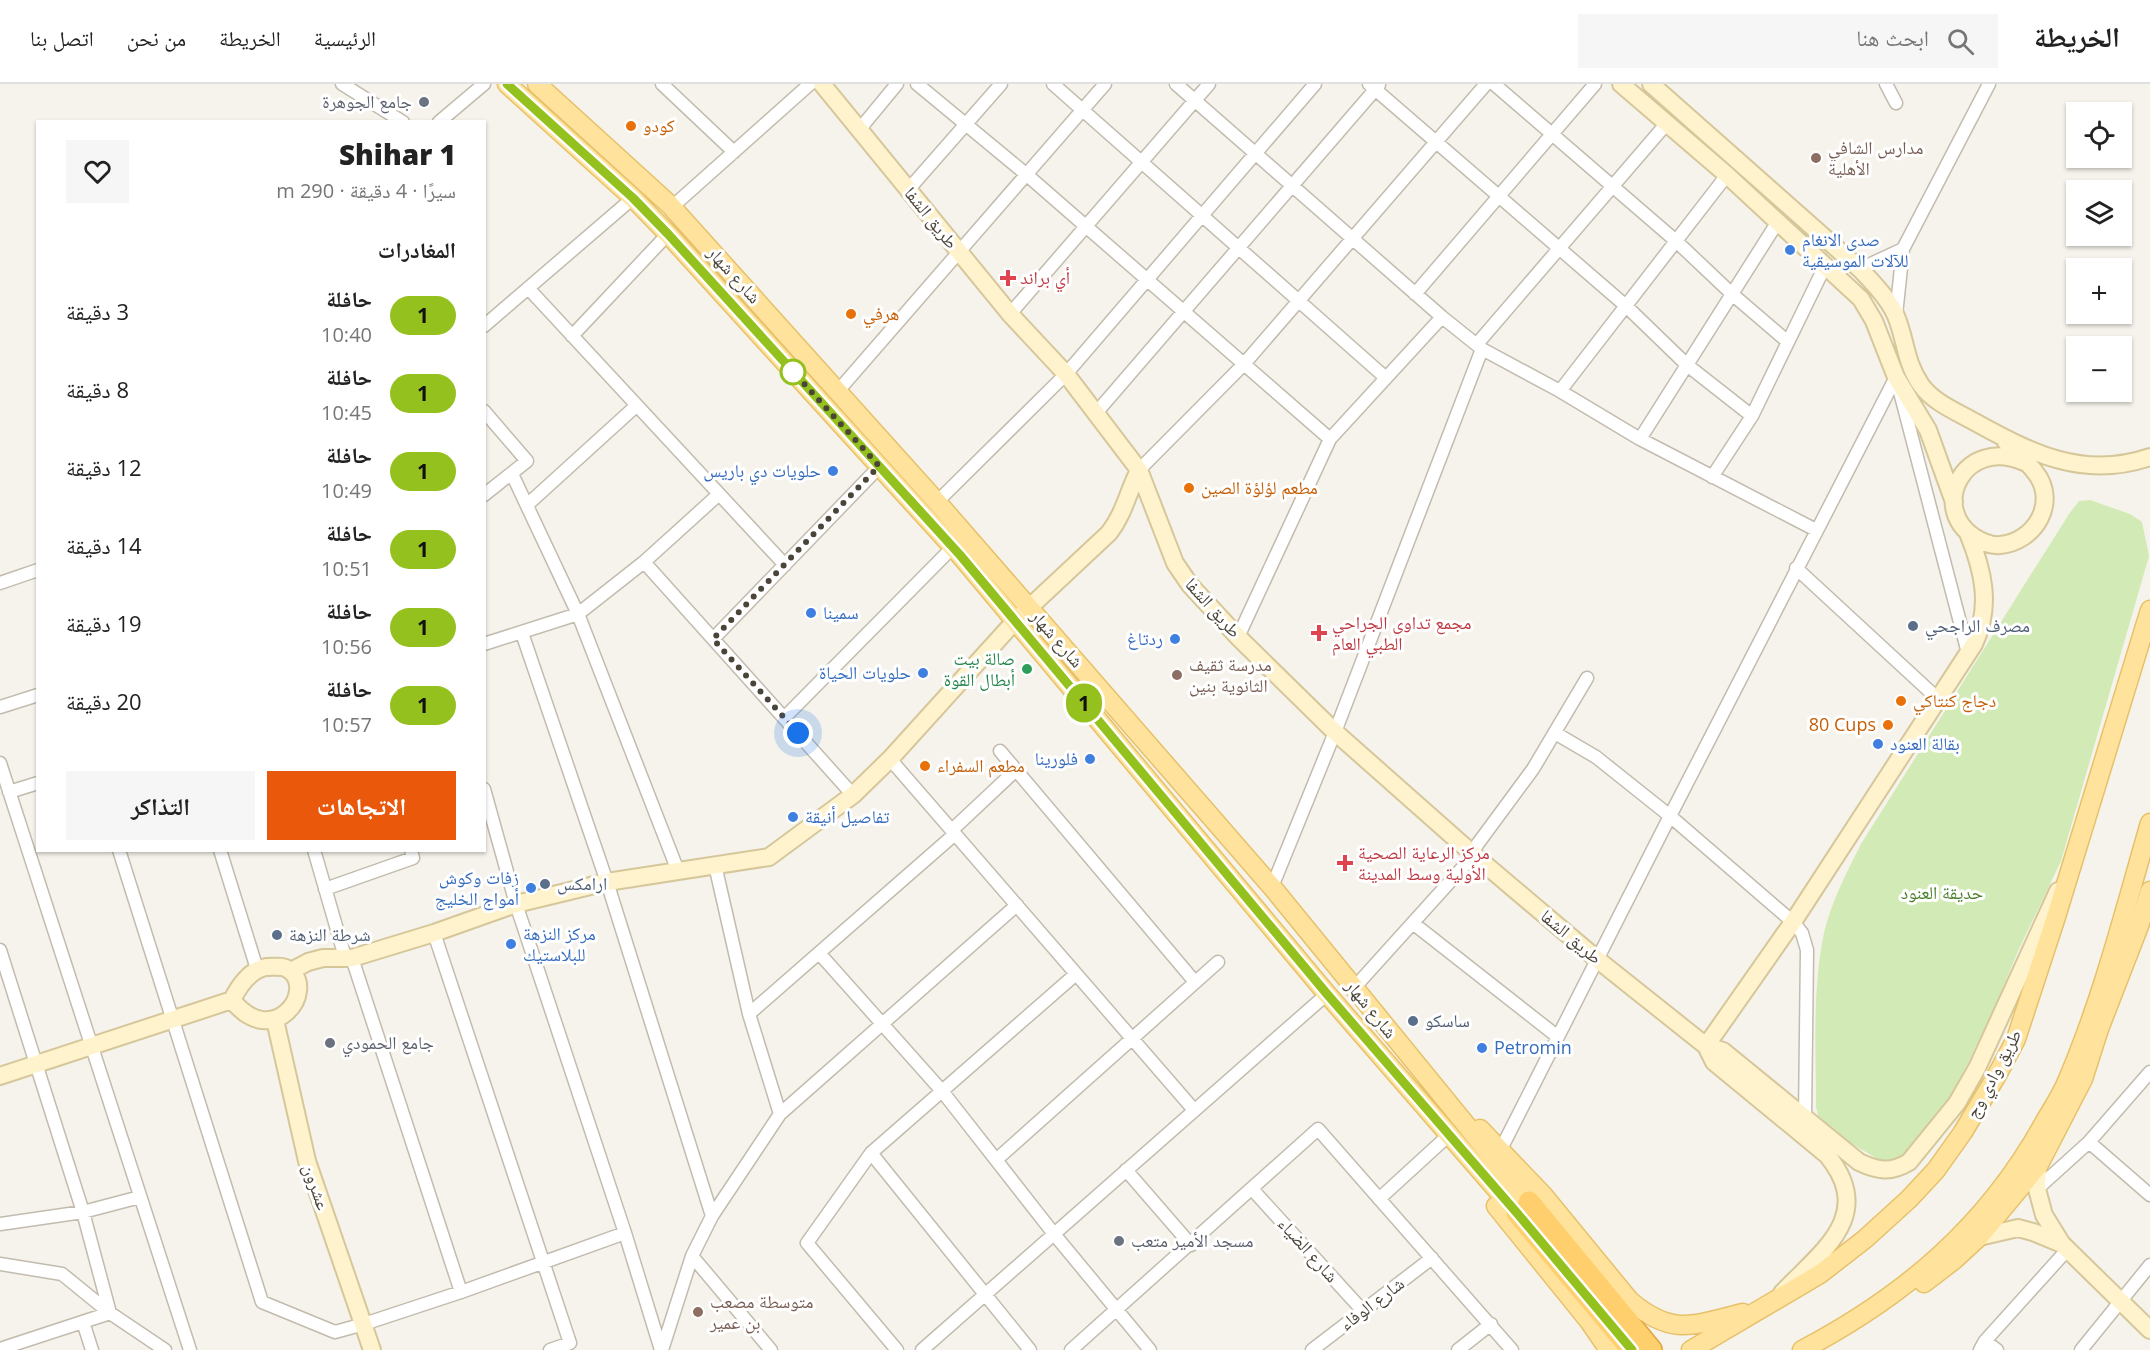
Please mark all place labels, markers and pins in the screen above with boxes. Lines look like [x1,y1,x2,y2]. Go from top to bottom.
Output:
place label: جامع الجوهرة [322,89,412,114]
marker: جامع الجوهرة [417,95,431,109]
place label: كودو [643,113,675,137]
marker: كودو [624,119,638,133]
place label: مدارس الشافي الأهلية [1828,135,1923,180]
marker: مدارس الشافي الأهلية [1809,151,1823,165]
place label: صدى الانغام للآلات الموسيقية [1802,227,1909,272]
marker: صدى الانغام للآلات الموسيقية [1783,243,1797,257]
place label: أي براند [1020,265,1070,293]
marker: أي براند [1001,271,1015,285]
place label: هرفي [863,301,899,329]
marker: هرفي [844,307,858,321]
unlabelled marker [780,359,806,385]
place label: حلويات دي باريس [703,458,821,486]
marker: حلويات دي باريس [826,464,840,478]
place label: مطعم لؤلؤة الصين [1201,475,1318,500]
marker: مطعم لؤلؤة الصين [1182,481,1196,495]
place label: سمينا [823,600,859,624]
marker: سمينا [804,606,818,620]
place label: مجمع تداوي الجراحي الطبي العام [1332,610,1472,659]
place label: مصرف الراجحي [1925,613,2030,641]
marker: مصرف الراجحي [1906,619,1920,633]
marker: مجمع تداوي الجراحي الطبي العام [1310,624,1328,642]
place label: ردتاغ [1127,626,1163,650]
marker: ردتاغ [1168,632,1182,646]
place label: صالة بيت أبطال القوة [944,646,1015,691]
place label: مدرسة ثقيف الثانوية بنين [1189,652,1272,697]
place label: حلويات الحياة [819,660,911,684]
marker: صالة بيت أبطال القوة [1020,662,1034,676]
marker: حلويات الحياة [916,666,930,680]
marker: مدرسة ثقيف الثانوية بنين [1170,668,1184,682]
place label: دجاج كنتاكي [1913,688,1996,716]
marker: دجاج كنتاكي [1894,694,1908,708]
place label: 80 Cups [1809,712,1876,736]
marker: 80 Cups [1881,718,1895,732]
place label: بقالة العنود [1890,731,1960,755]
marker: بقالة العنود [1871,737,1885,751]
place label: فلورينا [1035,746,1078,770]
marker: فلورينا [1083,752,1097,766]
place label: مطعم السفراء [937,753,1025,778]
marker: مطعم السفراء [918,759,932,773]
place label: تفاصيل أنيقة [805,804,889,828]
marker: تفاصيل أنيقة [786,810,800,824]
place label: مركز الرعاية الصحية الأولية وسط المدينة [1358,840,1490,885]
marker: مركز الرعاية الصحية الأولية وسط المدينة [1336,854,1354,872]
place label: زفات وكوش أمواج الخليج [435,865,519,911]
place label: ارامكس [557,871,607,895]
marker: ارامكس [538,877,552,891]
marker: زفات وكوش أمواج الخليج [524,881,538,895]
place label: مركز النزهة للبلاستيك [523,921,596,966]
place label: شرطة النزهة [289,922,371,946]
marker: شرطة النزهة [270,928,284,942]
marker: مركز النزهة للبلاستيك [504,937,518,951]
place label: ساسكو [1425,1008,1470,1032]
marker: ساسكو [1406,1014,1420,1028]
place label: جامع الحمودي [342,1030,434,1058]
place label: Petromin [1494,1035,1572,1059]
marker: جامع الحمودي [323,1036,337,1050]
marker: Petromin [1475,1041,1489,1055]
place label: مسجد الأمير متعب [1131,1228,1253,1252]
marker: مسجد الأمير متعب [1112,1234,1126,1248]
place label: متوسطة مصعب بن عمير [709,1289,813,1334]
marker: متوسطة مصعب بن عمير [691,1305,705,1319]

